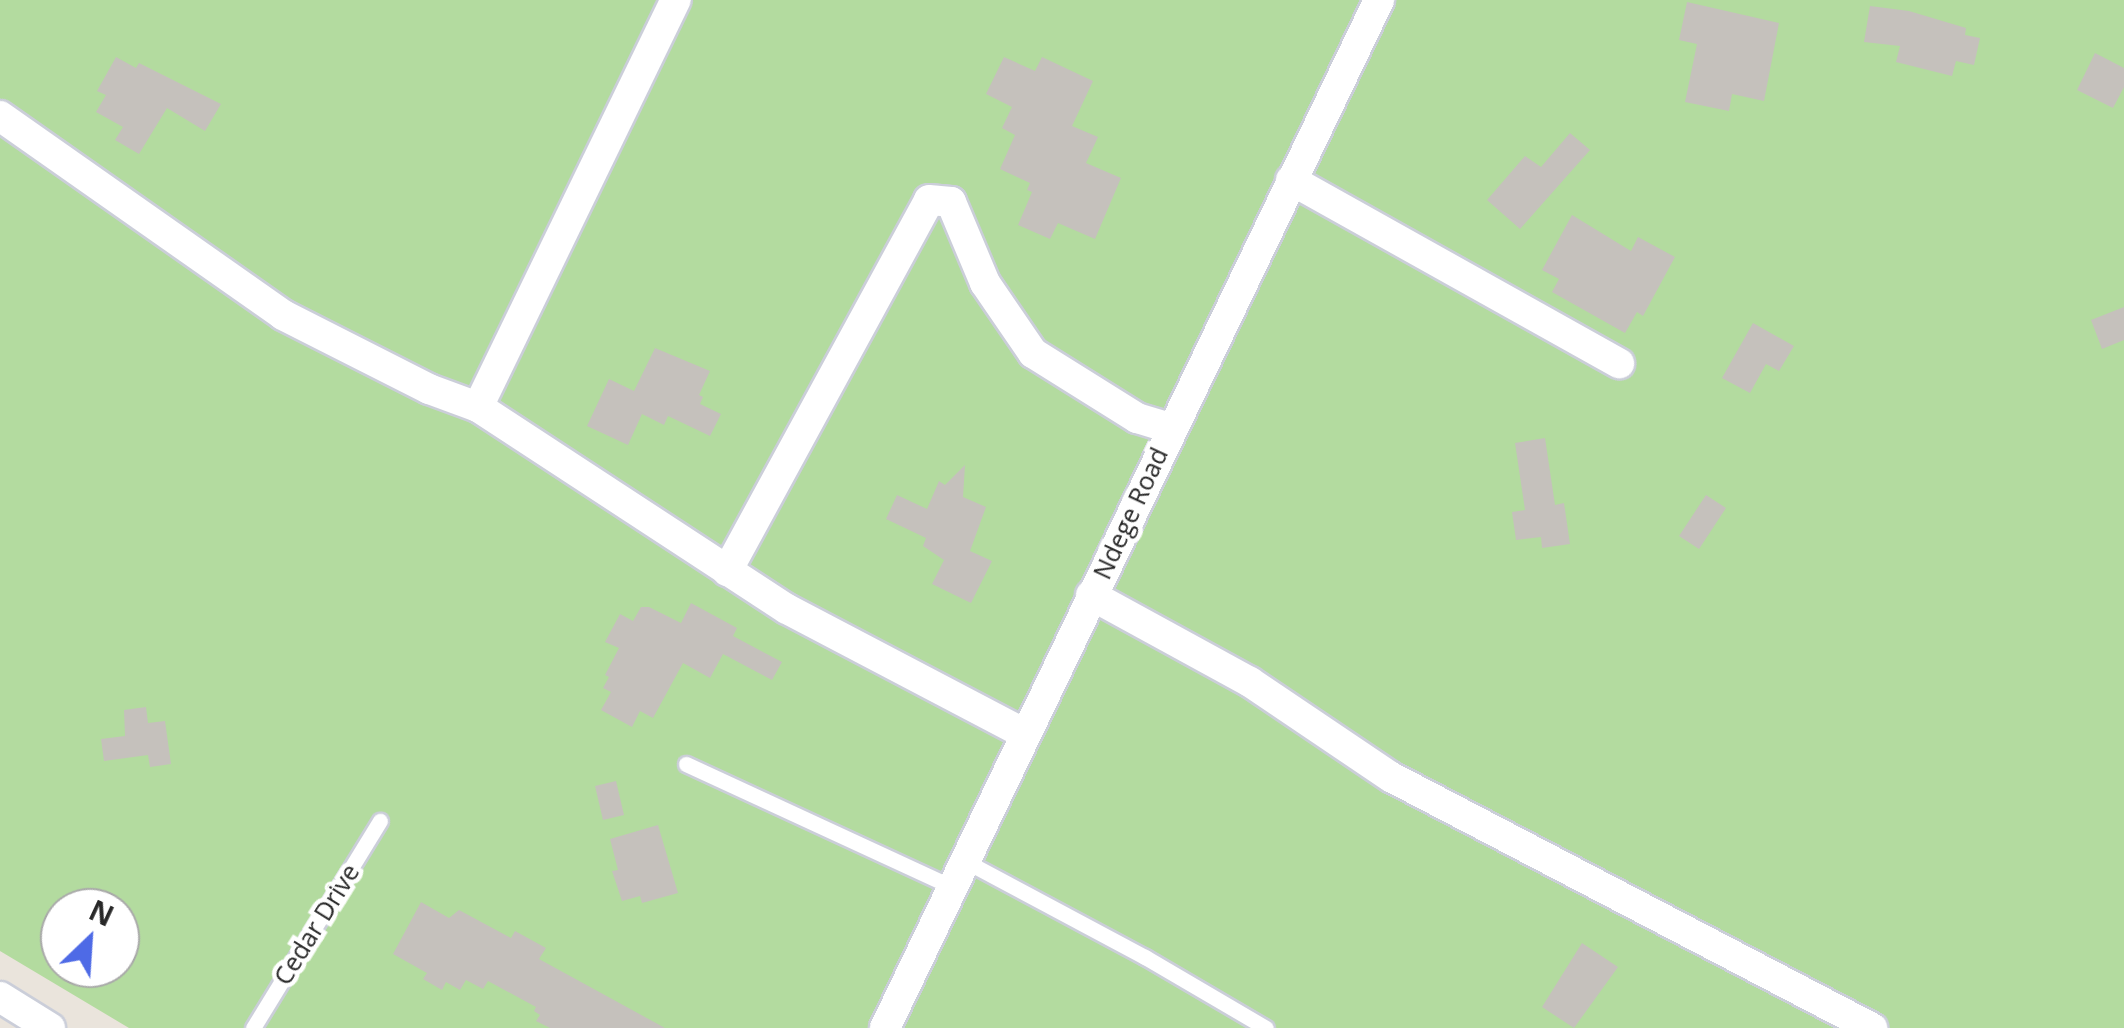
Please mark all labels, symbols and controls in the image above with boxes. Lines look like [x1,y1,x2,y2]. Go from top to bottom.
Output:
street label: Ndege Road [1086,442,1174,584]
street label: Cedar Drive [267,858,365,990]
north arrow [40,888,140,988]
text: N [83,891,120,935]

